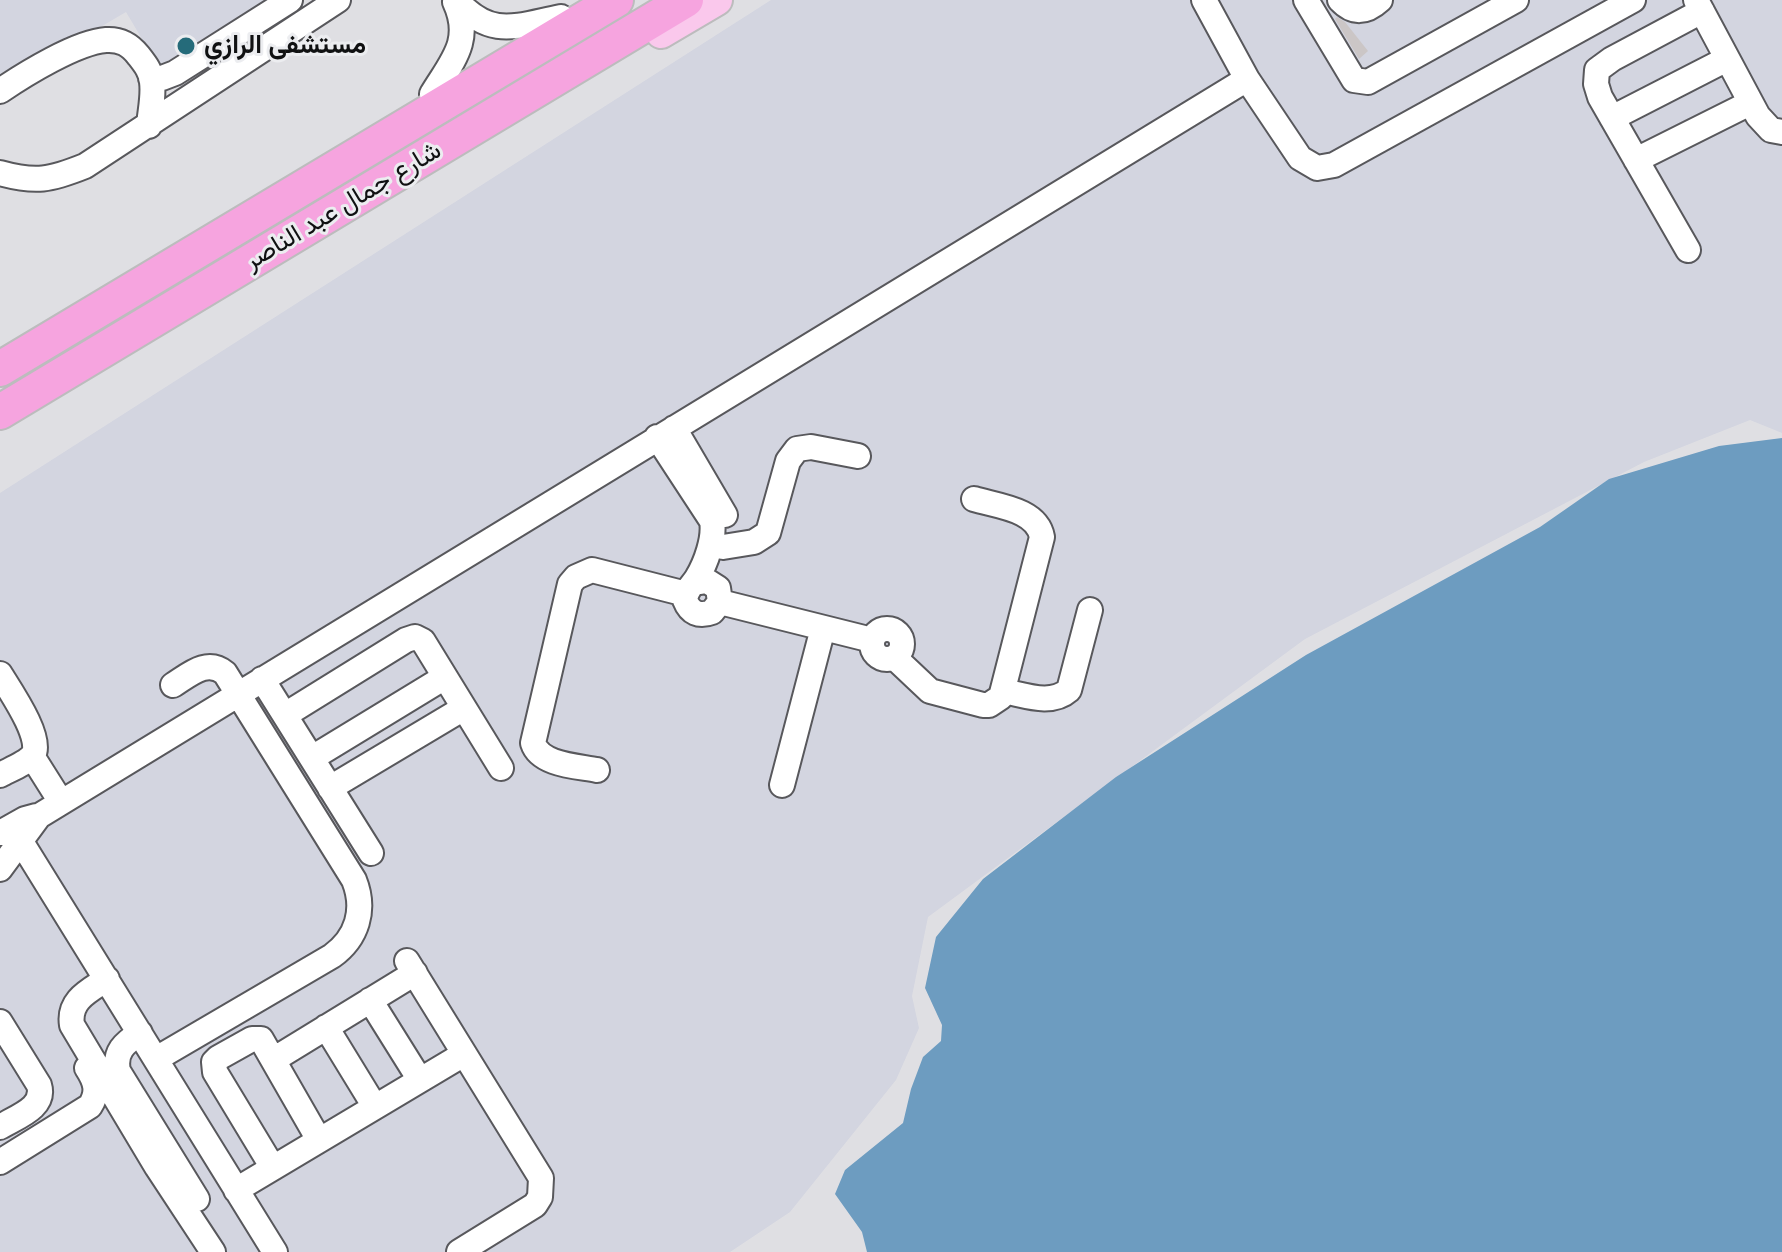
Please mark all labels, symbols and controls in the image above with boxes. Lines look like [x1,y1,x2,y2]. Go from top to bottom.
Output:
place label: مستشفى الرازي [204,30,366,62]
marker: مستشفى الرازي [175,35,197,57]
street label: شارع جمال عبد الناصر [239,135,447,277]

